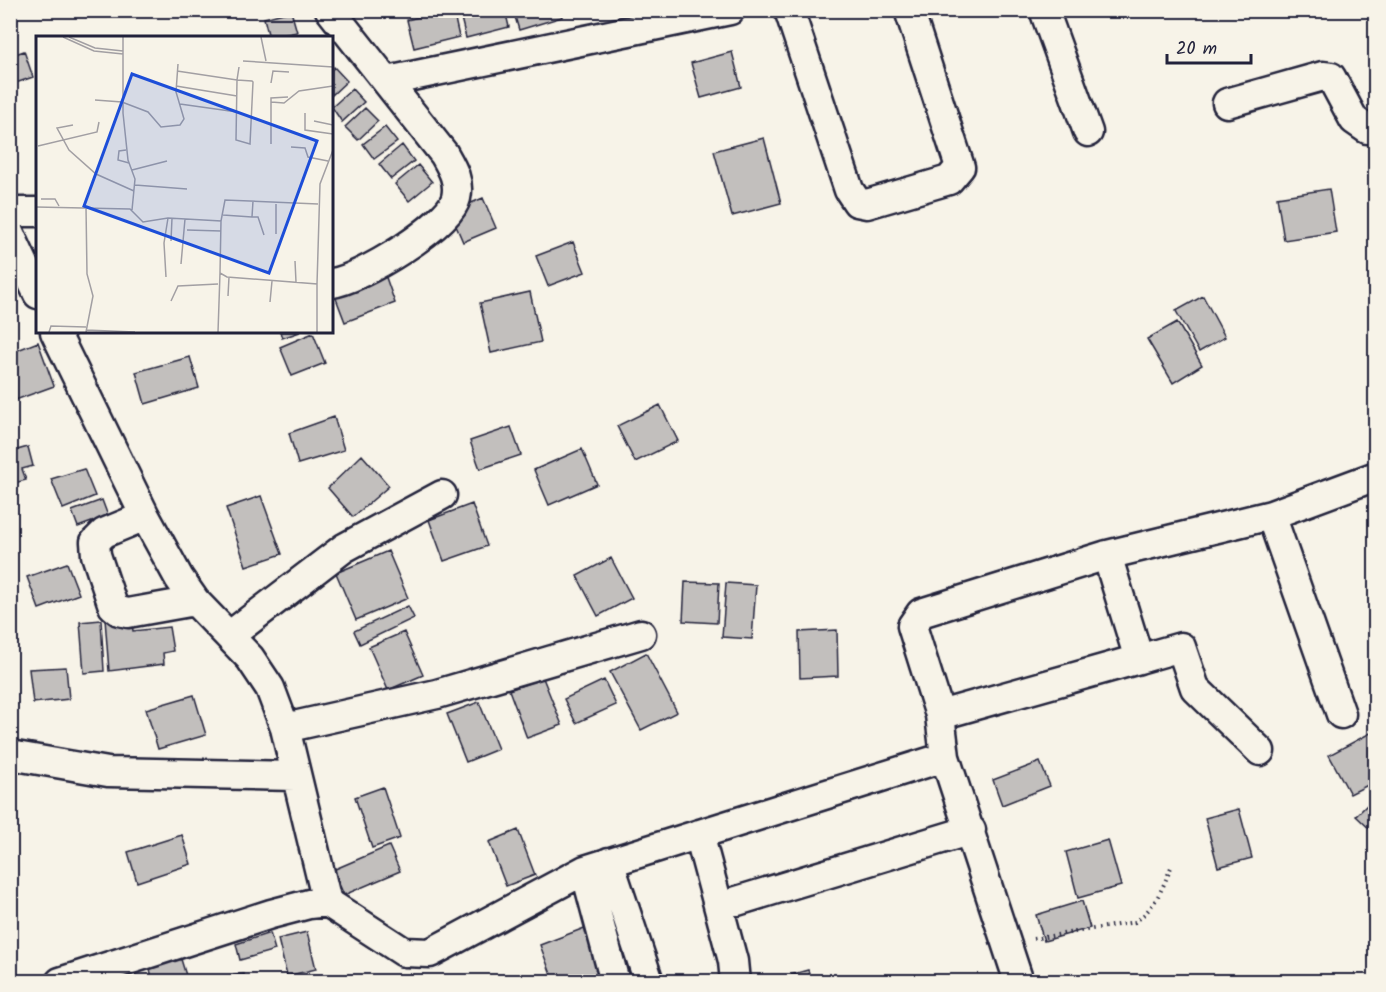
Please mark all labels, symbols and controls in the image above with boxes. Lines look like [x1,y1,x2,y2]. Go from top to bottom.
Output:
scale bar [1167,27,1251,65]
text: 20 m [1176,35,1217,64]
inset map [36,36,333,333]

